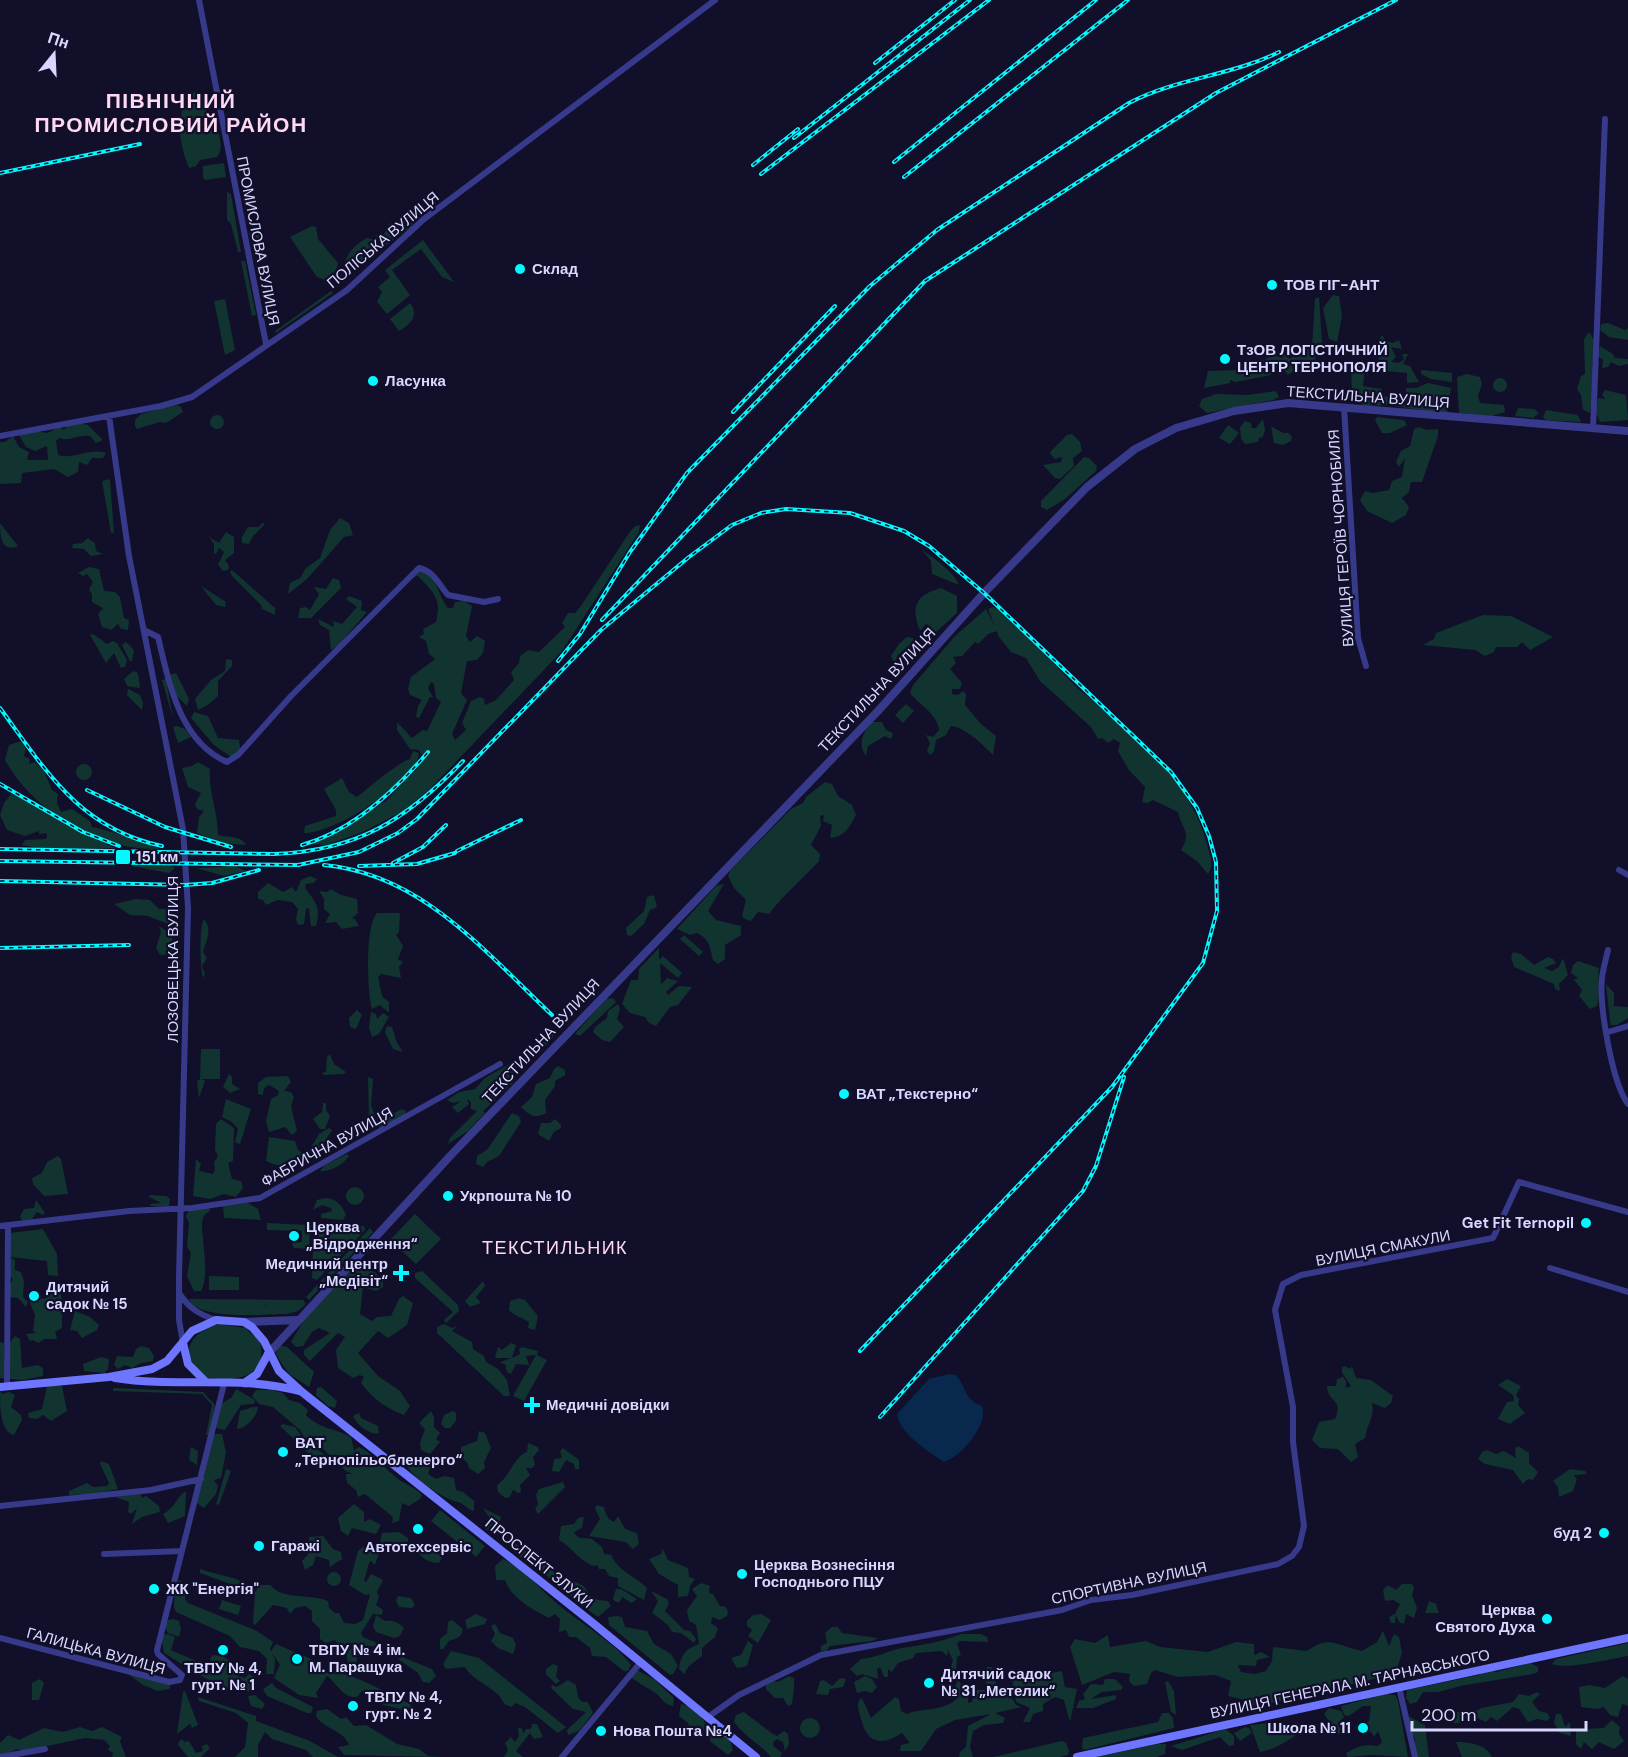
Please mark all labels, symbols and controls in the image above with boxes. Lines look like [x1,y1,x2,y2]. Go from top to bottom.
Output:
north arrow [24,24,84,84]
text: Пн [45,27,72,53]
district label: ПІВНІЧНИЙ ПРОМИСЛОВИЙ РАЙОН [34,87,308,139]
street label: ПРОМИСЛОВА ВУЛИЦЯ [232,155,284,327]
street label: ПОЛІСЬКА ВУЛИЦЯ [323,187,443,293]
place label: Склад [532,259,578,279]
marker: Склад [513,262,527,276]
place label: ТОВ ГІГ-АНТ [1284,275,1379,295]
marker: ТОВ ГІГ-АНТ [1265,278,1279,292]
place label: ТзОВ ЛОГІСТИЧНИЙ ЦЕНТР ТЕРНОПОЛЯ [1237,340,1388,377]
marker: ТзОВ ЛОГІСТИЧНИЙ ЦЕНТР ТЕРНОПОЛЯ [1218,352,1232,366]
place label: Ласунка [385,371,446,391]
marker: Ласунка [366,374,380,388]
street label: ТЕКСТИЛЬНА ВУЛИЦЯ [1286,381,1450,413]
street label: ВУЛИЦЯ ГЕРОЇВ ЧОРНОБИЛЯ [1323,428,1359,648]
street label: ТЕКСТИЛЬНА ВУЛИЦЯ [814,623,940,757]
place label: 151 км [136,847,178,867]
marker: 151 км [114,848,132,866]
street label: ЛОЗОВЕЦЬКА ВУЛИЦЯ [163,876,183,1042]
street label: ТЕКСТИЛЬНА ВУЛИЦЯ [478,974,604,1108]
place label: ВАТ „Текстерно“ [856,1084,978,1104]
marker: ВАТ „Текстерно“ [837,1087,851,1101]
street label: ФАБРИЧНА ВУЛИЦЯ [258,1102,396,1192]
place label: Укрпошта № 10 [460,1186,572,1206]
marker: Укрпошта № 10 [441,1189,455,1203]
place label: Get Fit Ternopil [1462,1213,1574,1233]
marker: Get Fit Ternopil [1579,1216,1593,1230]
place label: Церква „Відродження“ [306,1217,418,1254]
street label: ВУЛИЦЯ СМАКУЛИ [1314,1225,1452,1271]
marker: Церква „Відродження“ [287,1229,301,1243]
district label: ТЕКСТИЛЬНИК [482,1236,628,1260]
place label: Медичний центр „Медівіт“ [266,1254,388,1291]
marker: Медичний центр „Медівіт“ [392,1264,410,1282]
place label: Дитячий садок № 15 [46,1277,128,1314]
marker: Дитячий садок № 15 [27,1289,41,1303]
place label: Медичні довідки [546,1395,669,1415]
marker: Медичні довідки [523,1396,541,1414]
place label: ВАТ „Тернопільобленерго“ [295,1433,462,1470]
marker: ВАТ „Тернопільобленерго“ [276,1445,290,1459]
street label: ПРОСПЕКТ ЗЛУКИ [481,1513,597,1613]
marker: Автотехсервіс [411,1522,425,1536]
place label: буд 2 [1553,1523,1592,1543]
marker: буд 2 [1597,1526,1611,1540]
place label: Гаражі [271,1536,320,1556]
place label: Автотехсервіс [365,1537,471,1557]
marker: Гаражі [252,1539,266,1553]
place label: Церква Вознесіння Господнього ПЦУ [754,1555,895,1592]
street label: СПОРТИВНА ВУЛИЦЯ [1049,1557,1209,1609]
marker: Церква Вознесіння Господнього ПЦУ [735,1567,749,1581]
place label: ЖК "Енергія" [165,1579,259,1599]
marker: ЖК "Енергія" [147,1582,161,1596]
place label: Церква Святого Духа [1435,1600,1536,1637]
marker: Церква Святого Духа [1540,1612,1554,1626]
street label: ГАЛИЦЬКА ВУЛИЦЯ [24,1623,168,1679]
place label: ТВПУ № 4 ім. М. Паращука [309,1640,405,1677]
marker: ТВПУ № 4, гурт. № 1 [216,1643,230,1657]
street label: ВУЛИЦЯ ГЕНЕРАЛА М. ТАРНАВСЬКОГО [1208,1645,1492,1723]
marker: ТВПУ № 4 ім. М. Паращука [290,1652,304,1666]
place label: ТВПУ № 4, гурт. № 1 [184,1658,262,1695]
place label: Дитячий садок № 31 „Метелик“ [941,1664,1056,1701]
marker: Дитячий садок № 31 „Метелик“ [922,1676,936,1690]
place label: ТВПУ № 4, гурт. № 2 [365,1687,443,1724]
scale bar [1412,1694,1586,1732]
marker: ТВПУ № 4, гурт. № 2 [346,1699,360,1713]
text: 200 m [1421,1703,1477,1727]
place label: Школа № 11 [1267,1718,1351,1738]
place label: Нова Пошта №4 [613,1721,732,1741]
marker: Школа № 11 [1356,1721,1370,1735]
marker: Нова Пошта №4 [594,1724,608,1738]

